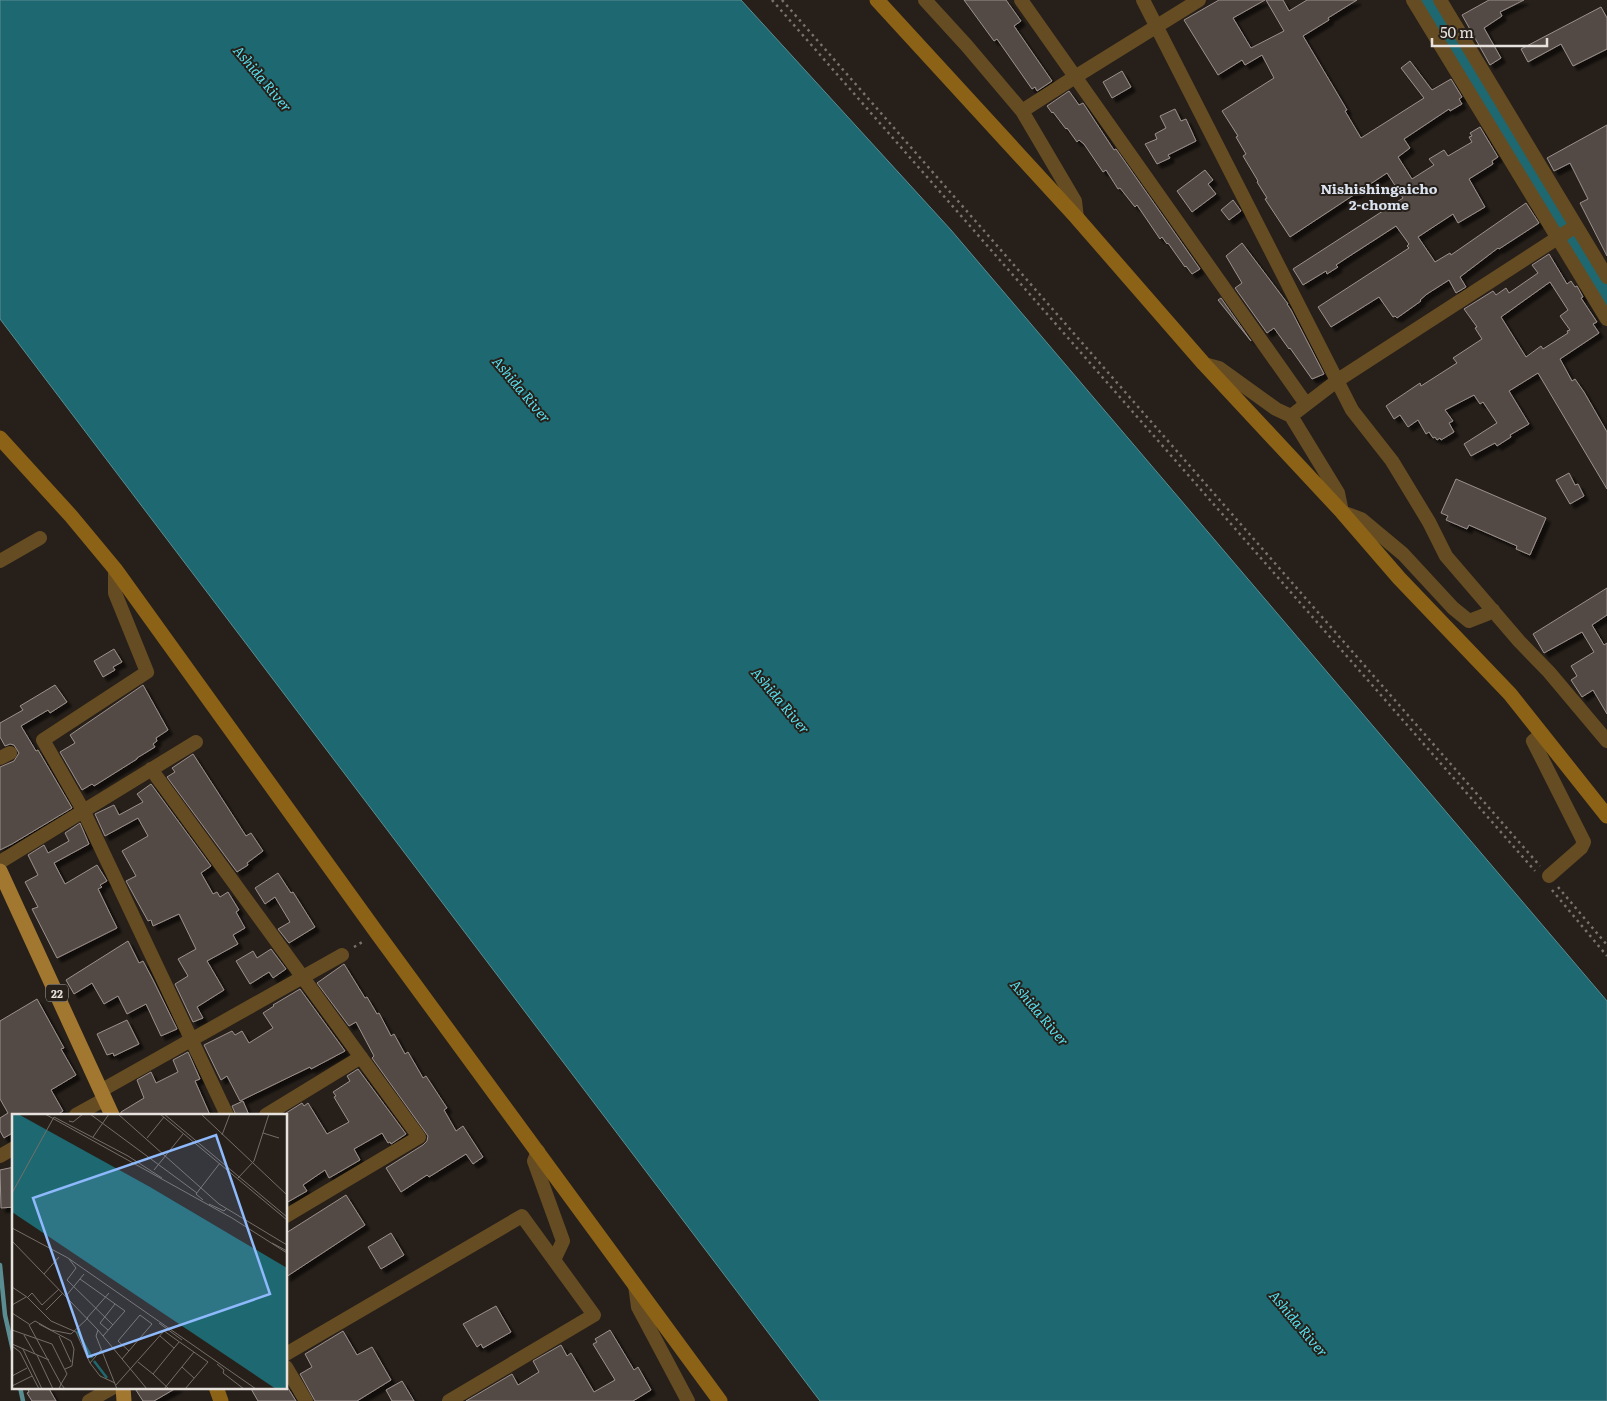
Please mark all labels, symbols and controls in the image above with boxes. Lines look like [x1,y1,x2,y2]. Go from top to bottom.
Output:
scale bar [1432,15,1547,47]
text: 50 m [1440,20,1474,43]
water label: Ashida River [229,40,297,116]
district label: Nishishingaicho 2-chome [1320,178,1438,214]
water label: Ashida River [488,351,556,427]
water label: Ashida River [747,662,815,738]
water label: Ashida River [1006,974,1074,1050]
road number: 22 [46,984,68,1001]
inset map [12,1114,288,1388]
water label: Ashida River [1265,1285,1333,1361]

